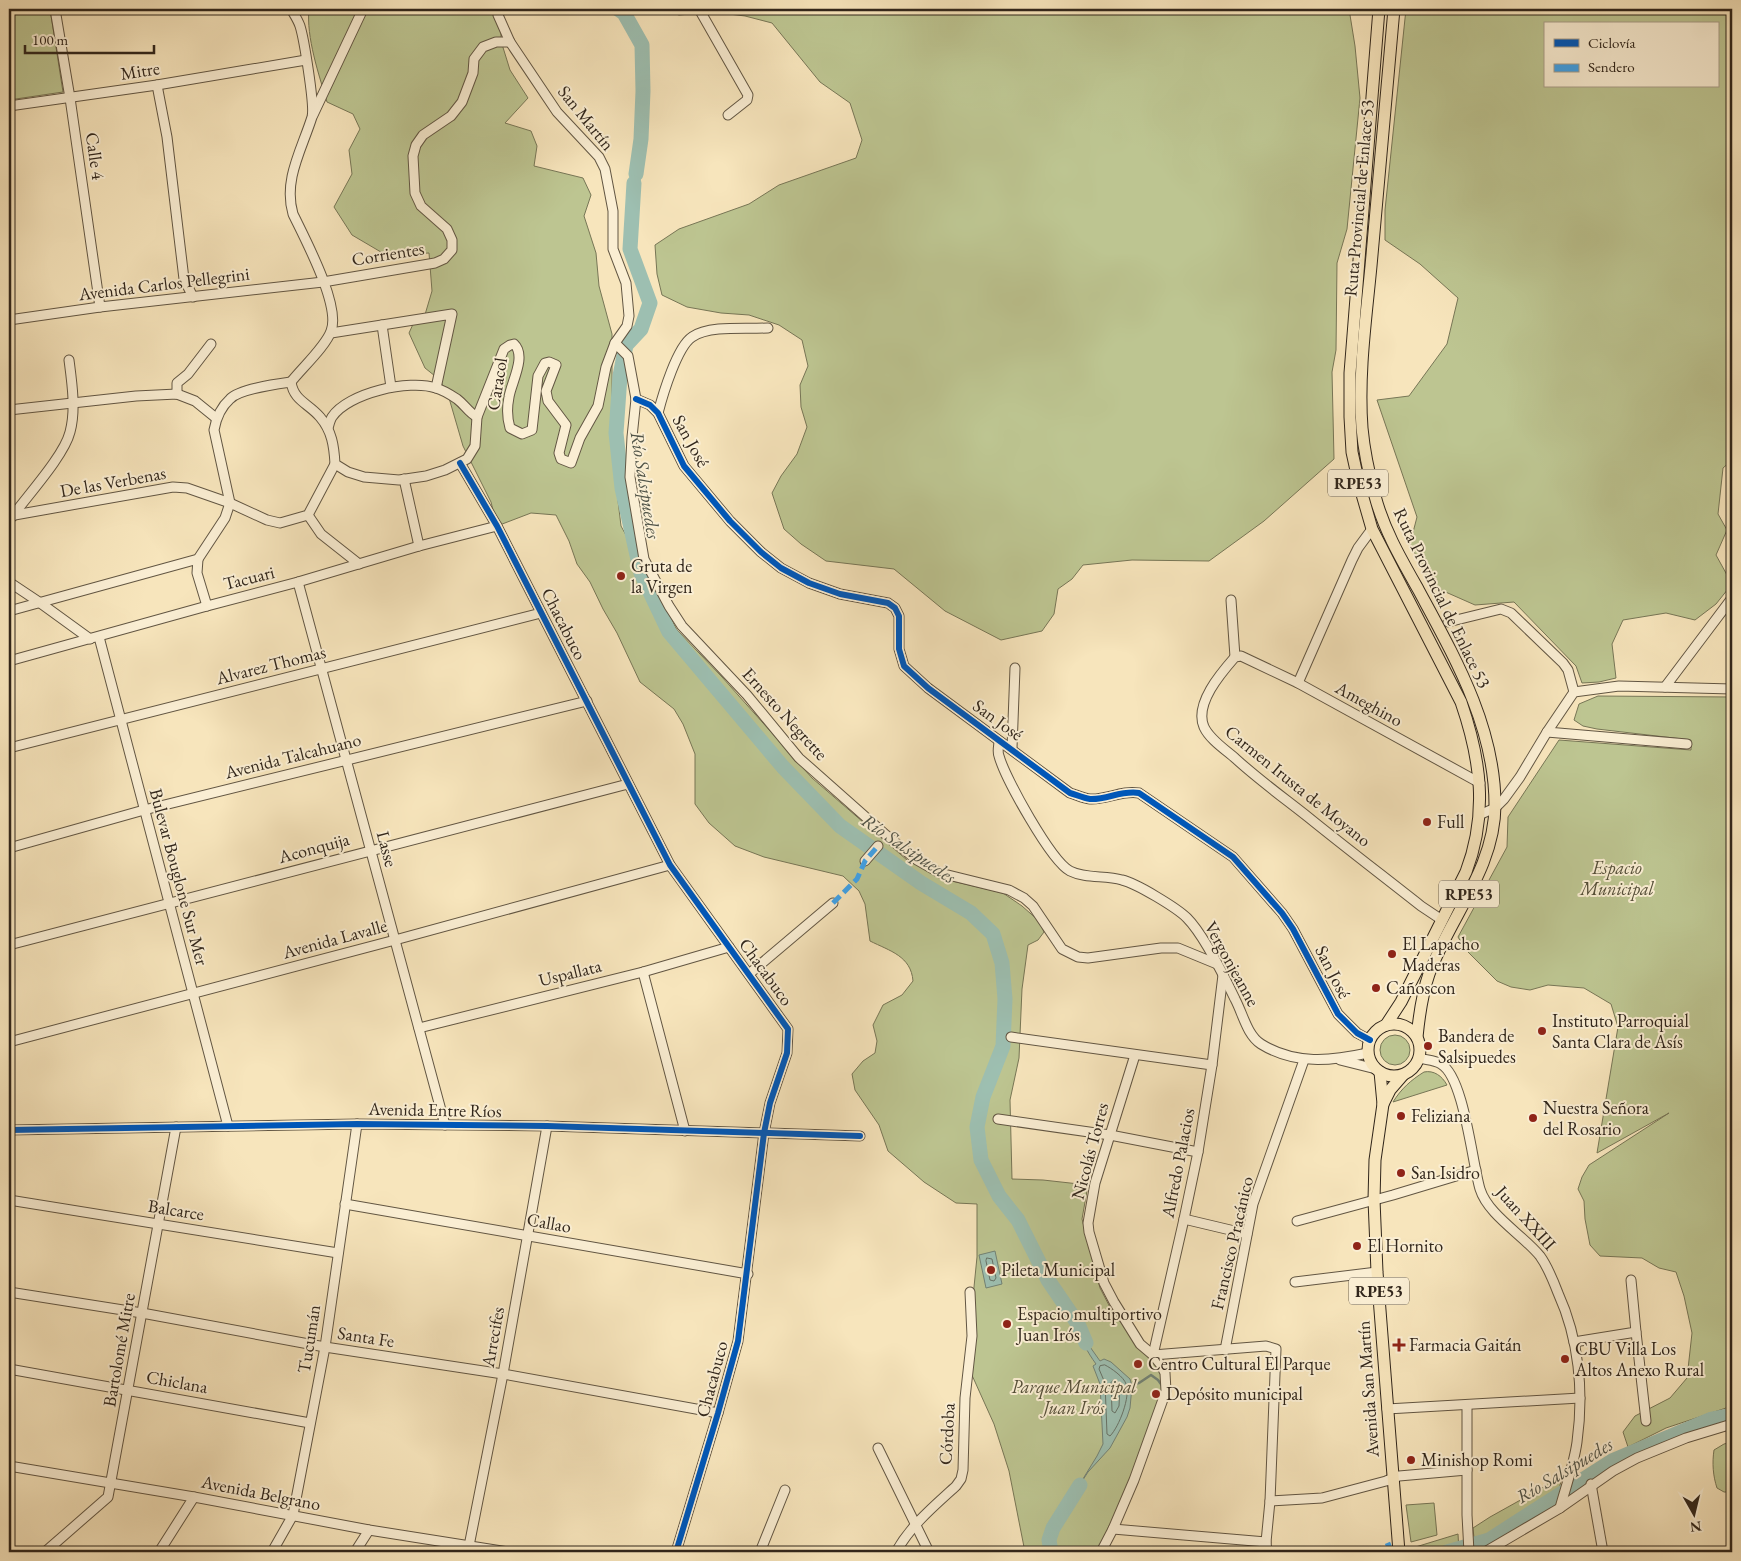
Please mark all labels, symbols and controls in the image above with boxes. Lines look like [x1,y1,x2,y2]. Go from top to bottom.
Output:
scale bar [25,22,154,54]
legend [1544,22,1718,88]
text: 100 m [32,30,69,49]
text: Ciclovía [1588,33,1635,52]
street label: Mitre [119,56,161,85]
text: Sendero [1588,57,1635,76]
street label: San Martín [553,80,620,155]
street label: Ruta Provincial de Enlace 53 [1338,98,1379,297]
street label: Calle 4 [81,131,110,182]
street label: Corrientes [350,236,426,271]
street label: Avenida Carlos Pellegrini [76,262,251,306]
street label: Caracol [481,356,512,412]
street label: San José [668,410,715,471]
water label: Río Salsipuedes [625,429,666,541]
street label: De las Verbenas [58,461,168,502]
road number: RPE53 [1328,469,1388,496]
street label: Ruta Provincial de Enlace 53 [1389,504,1496,692]
place label: Gruta de la Virgen [631,554,693,598]
street label: Tacuari [221,560,277,595]
marker: Gruta de la Virgen [615,570,627,582]
street label: Chacabuco [536,584,592,664]
street label: Alvarez Thomas [213,640,328,689]
street label: Ernesto Negrette [738,662,833,765]
street label: Ameghino [1331,675,1407,731]
street label: San José [969,694,1028,746]
street label: Carmen Irusta de Moyano [1221,720,1376,852]
street label: Avenida Talcahuano [221,727,364,784]
street label: Bulevar Bouglone Sur Mer [145,786,214,968]
water label: Río Salsipuedes [857,808,961,890]
place label: Full [1437,810,1464,833]
marker: Full [1421,816,1433,828]
street label: Aconquija [275,827,353,868]
street label: Lasse [372,828,403,869]
park label: Espacio Municipal [1579,856,1655,901]
road number: RPE53 [1439,881,1499,908]
street label: Avenida Lavalle [279,914,390,964]
street label: Vergonjeanne [1200,917,1265,1010]
place label: El Lapacho Maderas [1402,932,1480,976]
street label: Chacabuco [734,933,799,1010]
street label: San José [1310,941,1357,1002]
marker: El Lapacho Maderas [1386,948,1398,960]
street label: Uspallata [536,953,604,991]
place label: Cañoscon [1386,976,1456,999]
marker: Cañoscon [1370,982,1382,994]
place label: Instituto Parroquial Santa Clara de Asís [1552,1009,1689,1053]
place label: Bandera de Salsipuedes [1438,1024,1516,1068]
marker: Instituto Parroquial Santa Clara de Asís [1536,1025,1548,1037]
marker: Bandera de Salsipuedes [1422,1040,1434,1052]
place label: Nuestra Señora del Rosario [1543,1096,1650,1140]
street label: Avenida Entre Ríos [367,1097,502,1122]
street label: Nicolás Torres [1066,1100,1113,1202]
place label: Feliziana [1411,1104,1471,1127]
street label: Alfredo Palacios [1155,1106,1199,1221]
marker: Feliziana [1395,1110,1407,1122]
marker: Nuestra Señora del Rosario [1527,1112,1539,1124]
place label: San Isidro [1411,1161,1480,1184]
marker: San Isidro [1395,1167,1407,1179]
street label: Francisco Pracánico [1205,1174,1258,1312]
street label: Juan XXIII [1490,1179,1562,1255]
street label: Balcarce [146,1194,206,1225]
street label: Callao [525,1207,573,1238]
place label: El Hornito [1367,1234,1443,1257]
marker: El Hornito [1351,1240,1363,1252]
place label: Pileta Municipal [1001,1258,1115,1281]
marker: Pileta Municipal [985,1264,997,1276]
road number: RPE53 [1349,1278,1409,1304]
street label: Bartolomé Mitre [97,1291,140,1409]
place label: Espacio multiportivo Juan Irós [1015,1302,1162,1346]
street label: Tucumán [292,1303,325,1375]
street label: Arrecifes [476,1305,509,1370]
marker: Espacio multiportivo Juan Irós [1001,1318,1013,1330]
street label: Avenida San Martín [1351,1320,1384,1459]
street label: Santa Fe [336,1321,396,1352]
place label: Farmacia Gaitán [1409,1333,1522,1356]
place label: CBU Villa Los Altos Anexo Rural [1574,1337,1704,1381]
street label: Chacabuco [690,1338,733,1420]
marker: Farmacia Gaitán [1393,1339,1405,1351]
place label: Centro Cultural El Parque [1148,1352,1331,1375]
marker: CBU Villa Los Altos Anexo Rural [1559,1353,1571,1365]
marker: Centro Cultural El Parque [1132,1358,1144,1370]
street label: Chiclana [145,1365,210,1398]
park label: Parque Municipal Juan Irós [1011,1375,1137,1419]
place label: Depósito municipal [1166,1382,1303,1405]
marker: Depósito municipal [1150,1388,1162,1400]
street label: Córdoba [933,1402,960,1465]
water label: Río Salsipuedes [1511,1431,1618,1509]
place label: Minishop Romi [1421,1448,1533,1471]
marker: Minishop Romi [1405,1454,1417,1466]
street label: Avenida Belgrano [199,1470,323,1515]
north arrow [1668,1488,1718,1538]
text: N [1688,1517,1703,1537]

